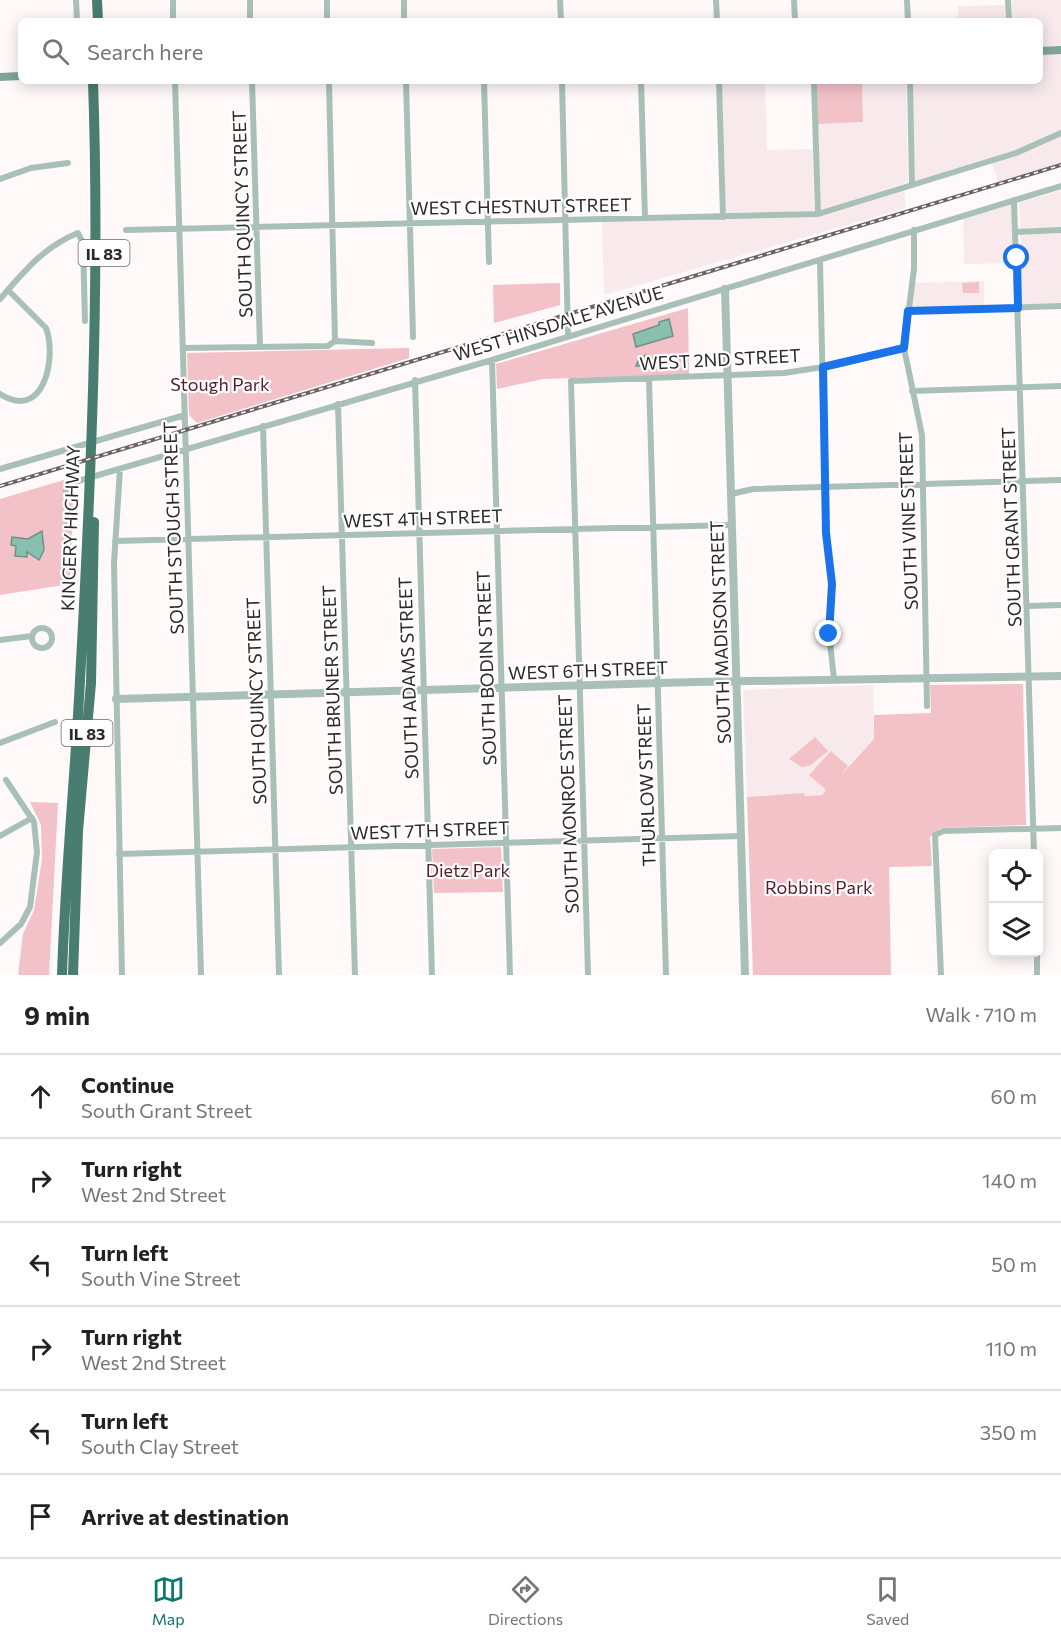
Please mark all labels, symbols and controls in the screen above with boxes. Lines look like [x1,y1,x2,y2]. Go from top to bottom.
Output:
search box [18,18,1043,84]
icon: search [39,35,72,68]
text: Search here [87,38,203,65]
street label: SOUTH QUINCY STREET [227,110,257,318]
street label: WEST CHESTNUT STREET [410,193,632,219]
road number: IL 83 [78,240,130,266]
route start [1003,244,1029,270]
street label: WEST HINSDALE AVENUE [450,281,666,365]
street label: WEST 2ND STREET [639,344,801,374]
park label: Stough Park [170,373,270,395]
street label: SOUTH STOUGH STREET [158,421,188,635]
street label: SOUTH GRANT STREET [997,427,1025,627]
street label: SOUTH VINE STREET [894,431,922,611]
street label: KINGERY HIGHWAY [56,444,84,611]
street label: WEST 4TH STREET [343,504,503,532]
street label: SOUTH MADISON STREET [705,520,735,744]
street label: SOUTH BODIN STREET [472,570,500,766]
street label: SOUTH ADAMS STREET [393,576,423,780]
street label: SOUTH BRUNER STREET [317,585,347,795]
street label: SOUTH QUINCY STREET [241,597,271,805]
route end [815,620,841,646]
street label: WEST 6TH STREET [508,656,668,684]
street label: SOUTH MONROE STREET [553,694,583,914]
street label: THURLOW STREET [632,703,660,867]
road number: IL 83 [62,720,112,746]
street label: WEST 7TH STREET [350,816,510,844]
map controls [989,849,1043,957]
button: locate [989,849,1043,903]
park label: Dietz Park [426,859,511,881]
park label: Robbins Park [765,876,873,898]
button: layers [989,903,1043,957]
text: 9 min [24,999,90,1030]
text: Walk · 710 m [925,1002,1037,1026]
text: Continue [81,1071,174,1098]
icon: ahead [24,1080,57,1113]
text: 60 m [991,1084,1037,1108]
text: South Grant Street [81,1098,252,1122]
text: Turn right [81,1155,182,1182]
icon: right [24,1164,57,1197]
text: 140 m [982,1168,1037,1192]
text: West 2nd Street [81,1182,226,1206]
text: Turn left [81,1239,168,1266]
icon: left [24,1248,57,1281]
text: 50 m [991,1252,1037,1276]
text: South Vine Street [81,1266,241,1290]
text: Turn right [81,1323,182,1350]
icon: right [24,1332,57,1365]
text: 110 m [986,1336,1037,1360]
text: West 2nd Street [81,1350,226,1374]
text: Turn left [81,1407,168,1434]
icon: left [24,1416,57,1449]
text: 350 m [980,1420,1037,1444]
text: South Clay Street [81,1434,239,1458]
icon: arrive [24,1500,57,1533]
text: Arrive at destination [81,1503,289,1530]
tab: Map [152,1573,185,1628]
tab: Directions [488,1573,563,1628]
tab: Saved [866,1573,909,1628]

